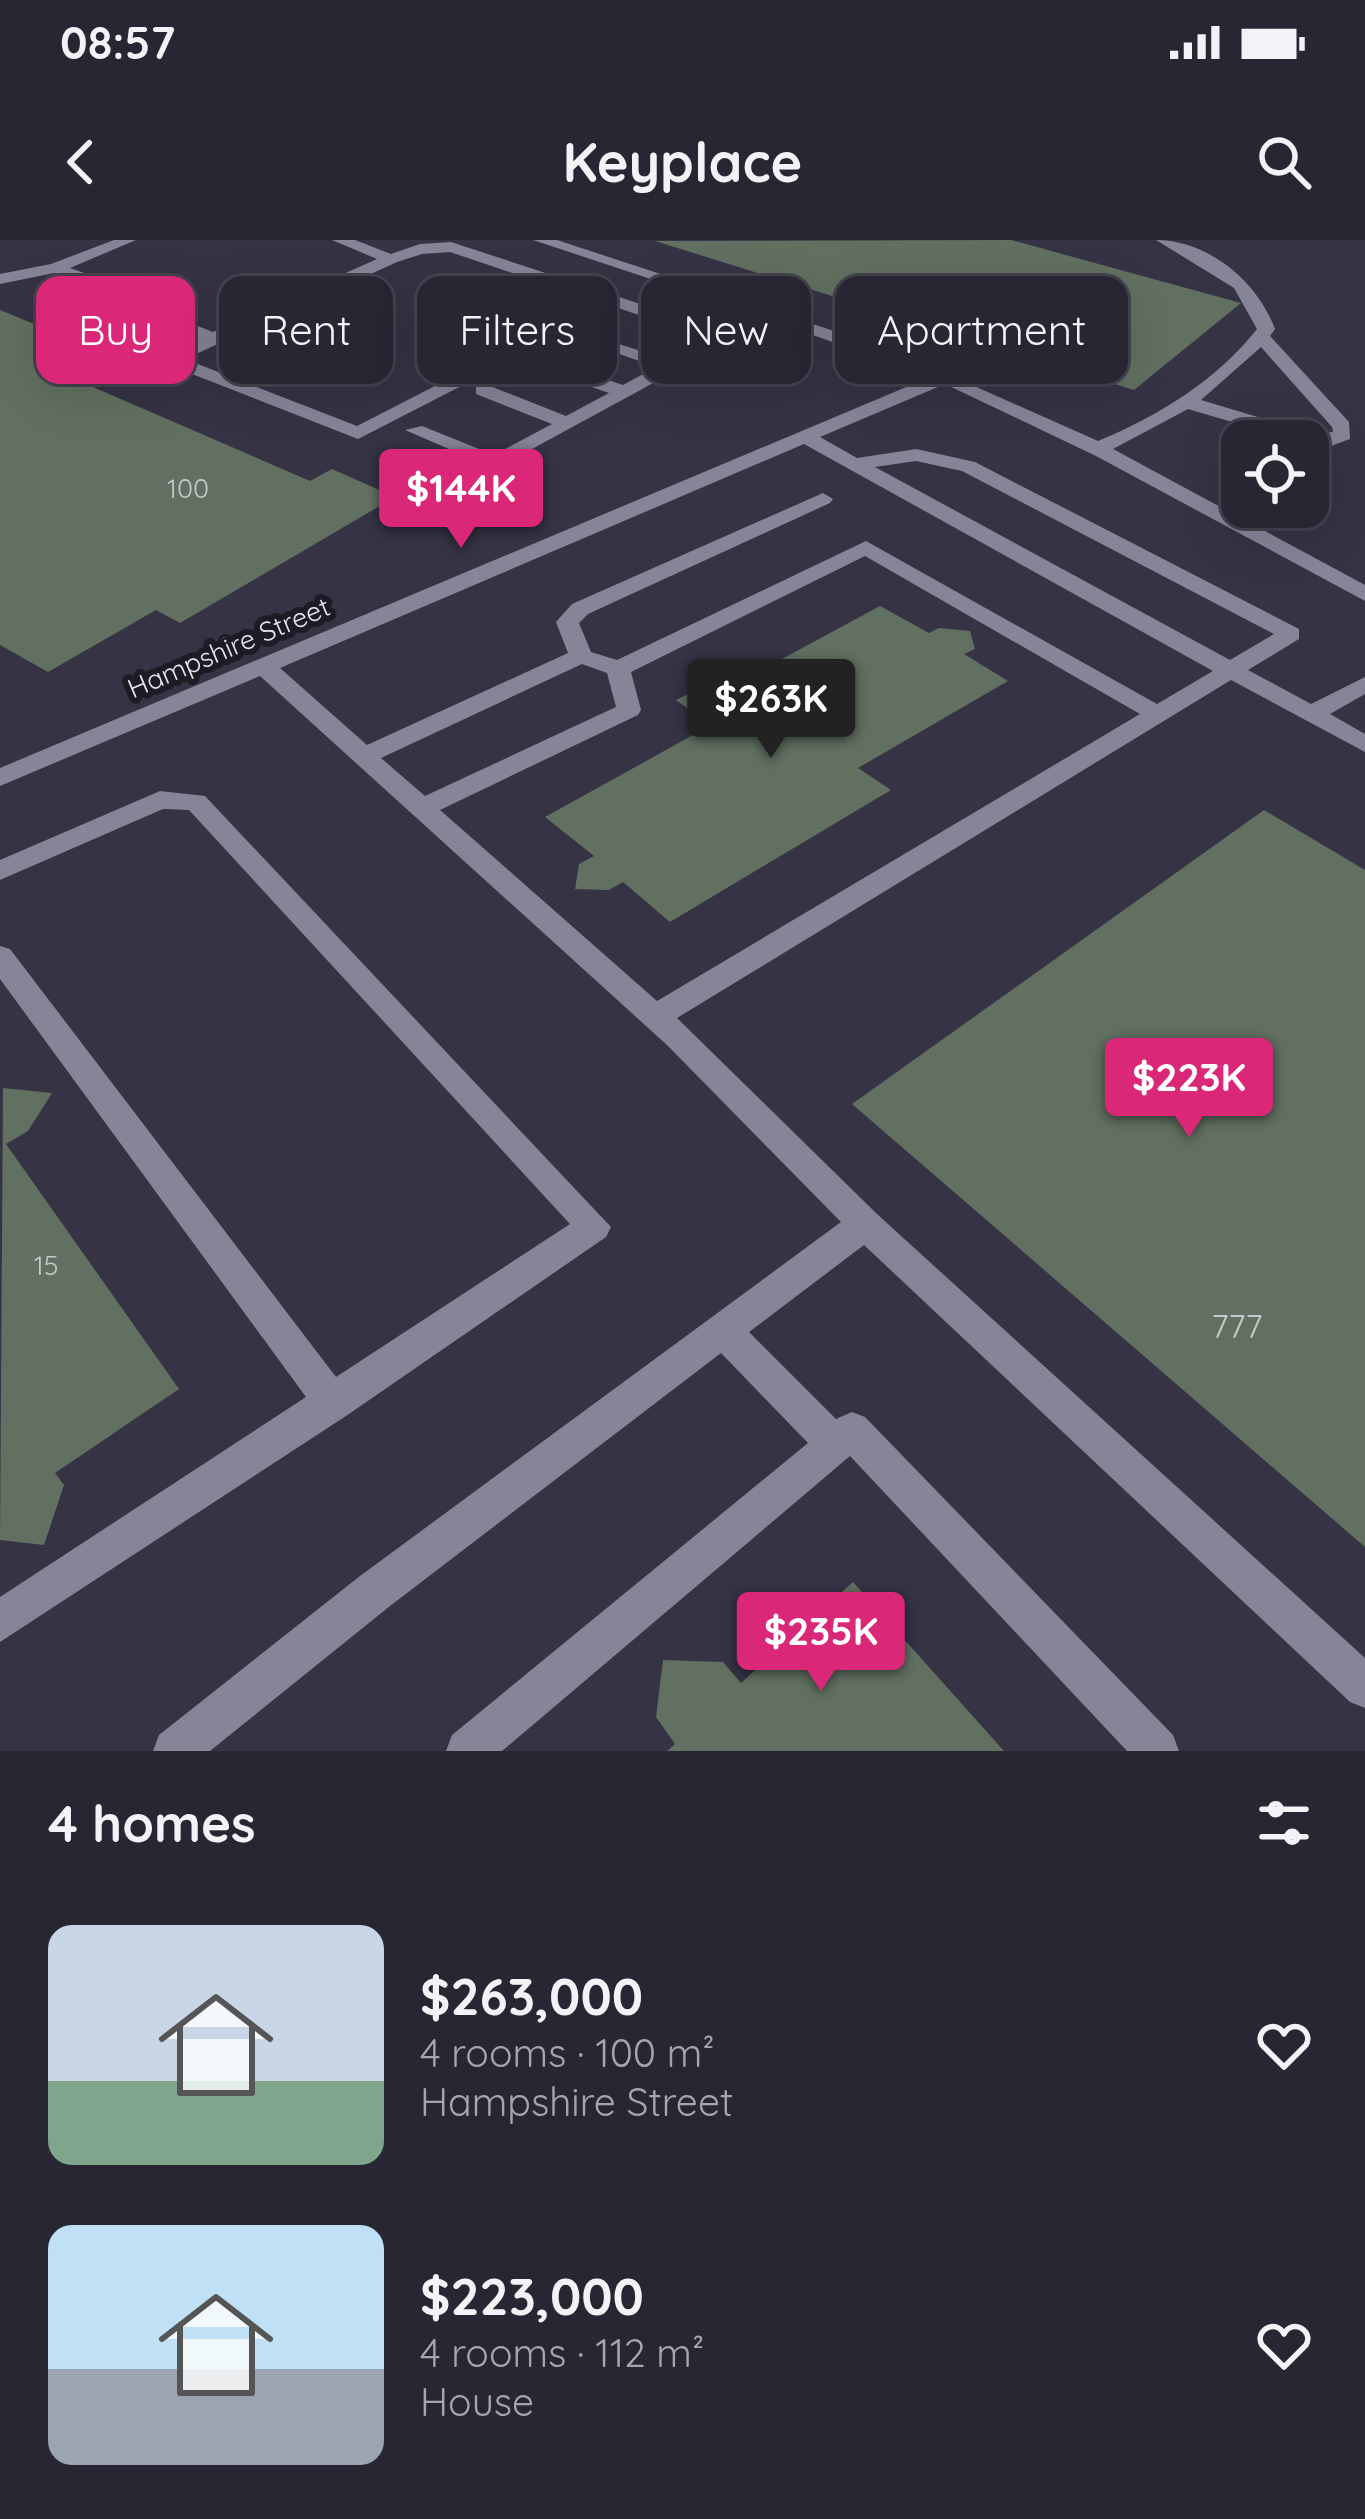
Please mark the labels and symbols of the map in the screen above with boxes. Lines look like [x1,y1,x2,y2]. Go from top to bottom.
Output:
pin: $144K [377,449,545,551]
house number: 100 [167,471,209,505]
street label: Hampshire Street [122,589,335,705]
pin: $263K [687,659,855,761]
pin: $223K [1105,1038,1273,1140]
house number: 15 [34,1248,58,1282]
house number: 777 [1212,1305,1262,1346]
pin: $235K [737,1592,905,1694]

